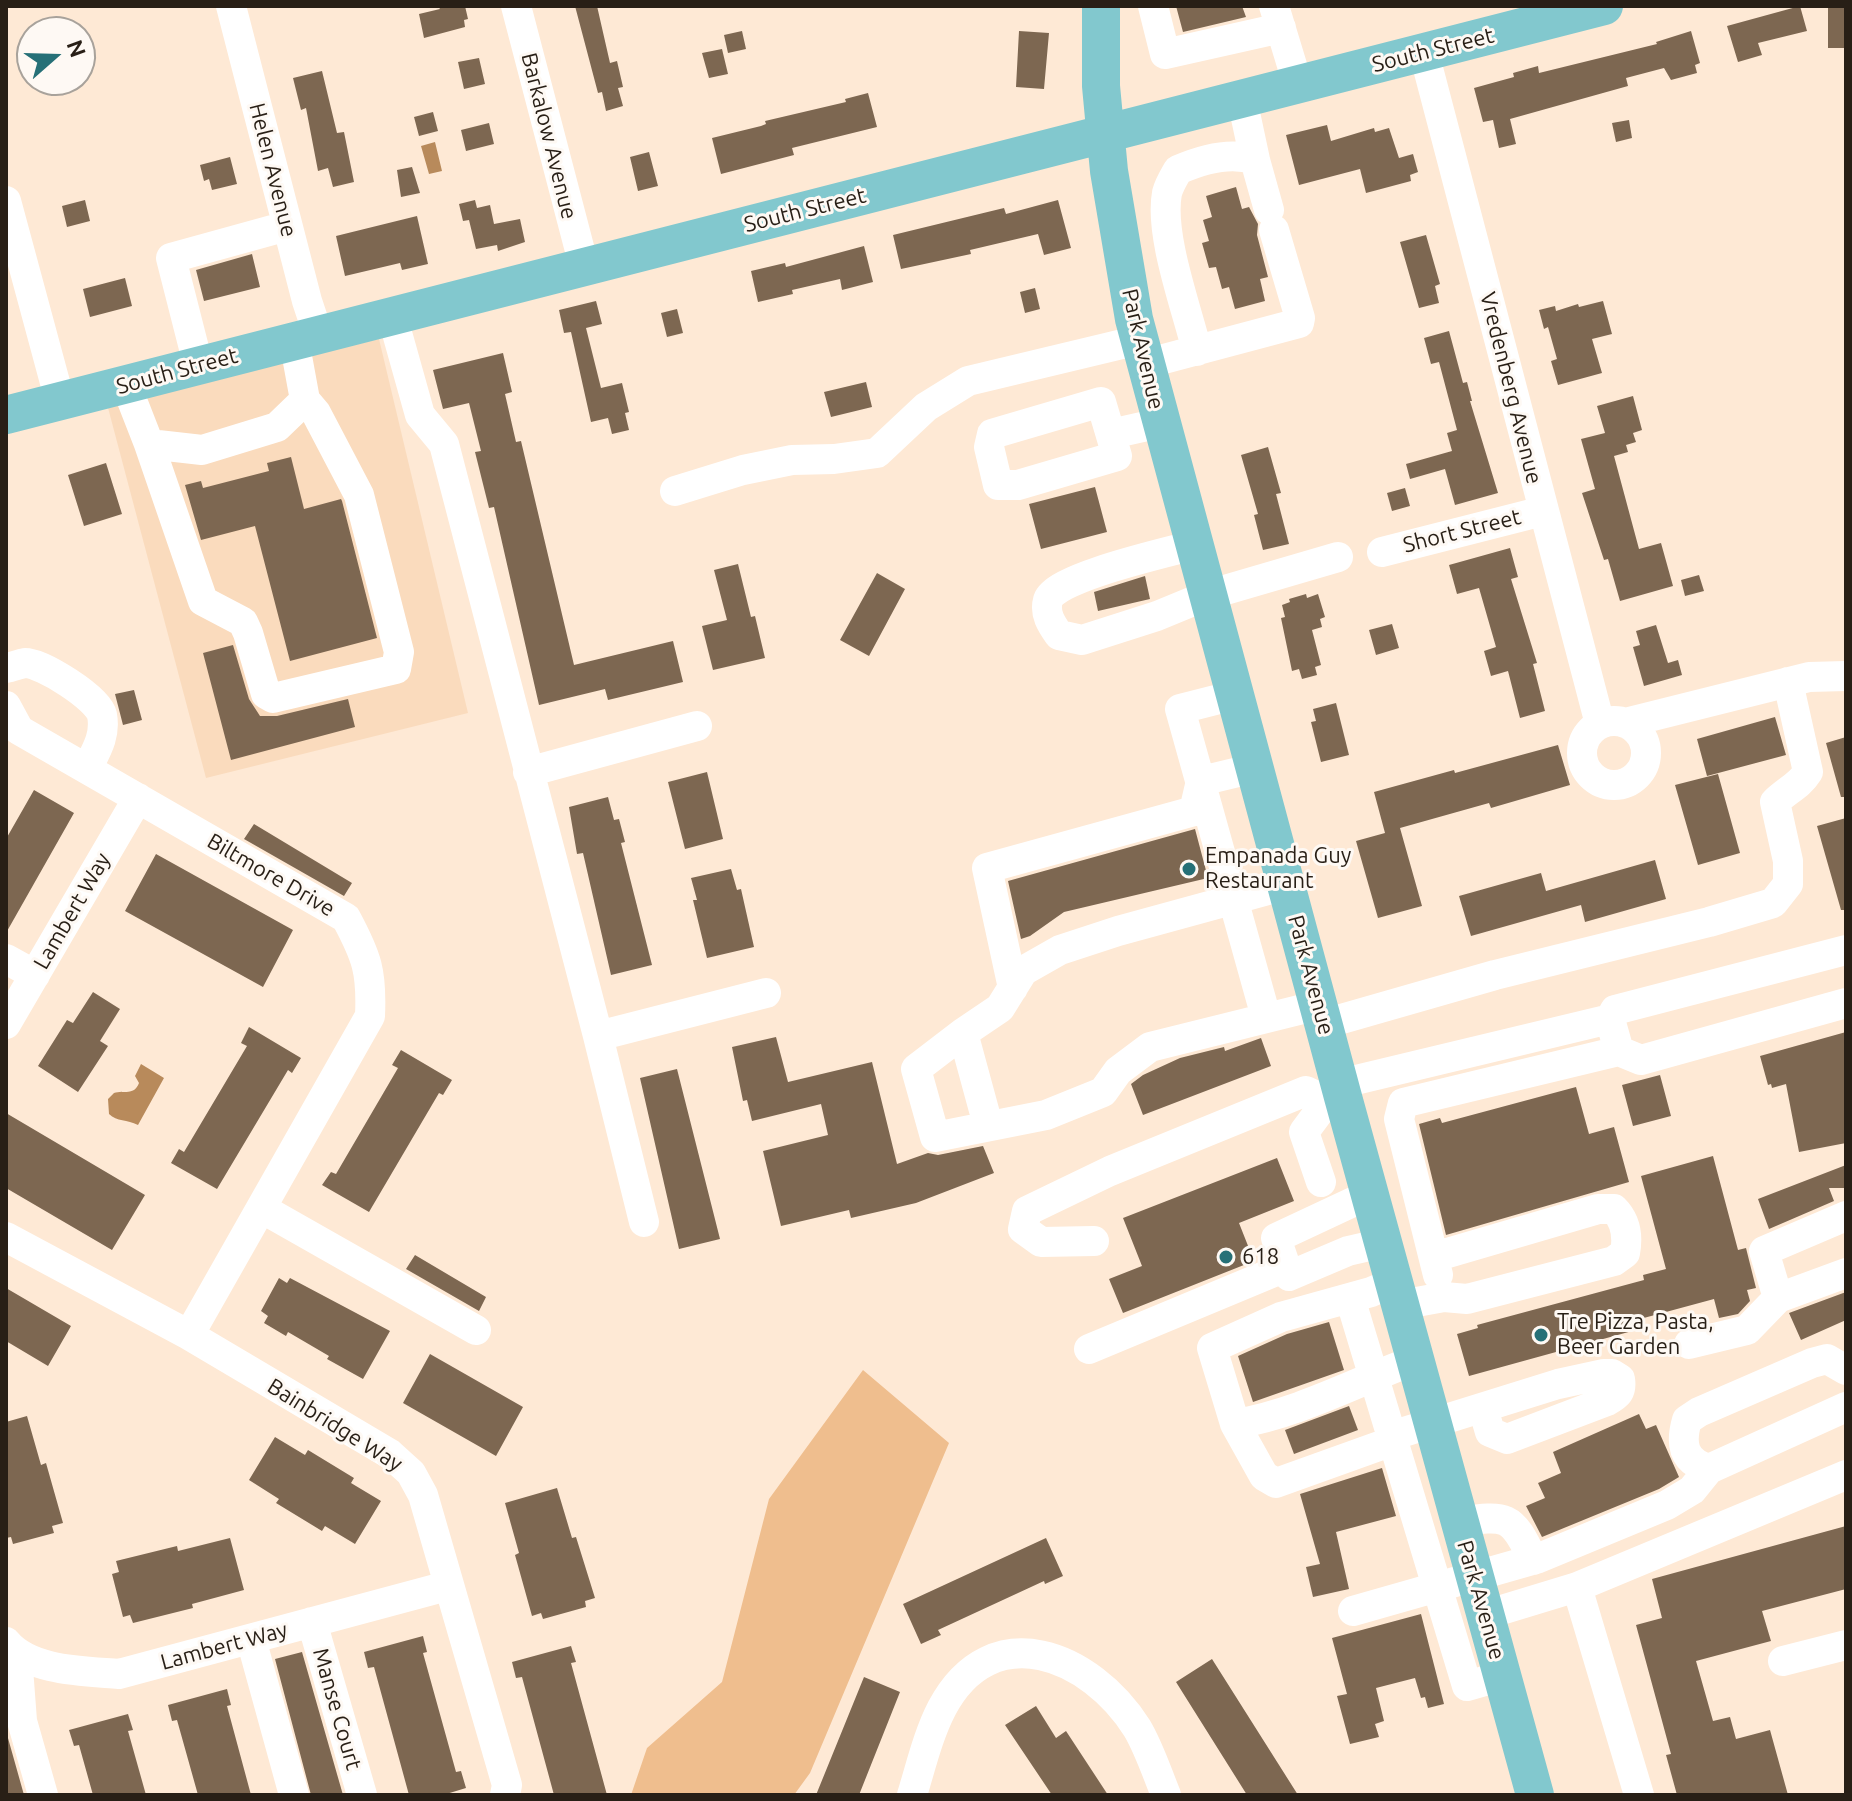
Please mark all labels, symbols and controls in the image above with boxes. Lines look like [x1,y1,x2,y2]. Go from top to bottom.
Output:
north arrow [16,16,96,96]
street label: South Street [1369,22,1497,78]
text: N [63,36,92,60]
street label: Barkalow Avenue [516,50,582,222]
street label: Helen Avenue [244,100,302,240]
street label: South Street [741,182,869,238]
street label: Park Avenue [1116,286,1170,412]
street label: Vredenberg Avenue [1474,289,1548,487]
street label: South Street [113,342,241,400]
street label: Short Street [1400,504,1524,558]
street label: Biltmore Drive [202,828,340,922]
place label: Empanada Guy Restaurant [1205,843,1351,894]
street label: Lambert Way [28,848,116,974]
marker: Empanada Guy Restaurant [1180,860,1198,878]
street label: Park Avenue [1282,912,1340,1038]
place label: 618 [1242,1244,1279,1270]
marker: 618 [1217,1248,1235,1266]
place label: Tre Pizza, Pasta, Beer Garden [1557,1309,1714,1360]
marker: Tre Pizza, Pasta, Beer Garden [1532,1326,1550,1344]
street label: Bainbridge Way [263,1373,407,1477]
street label: Park Avenue [1451,1537,1511,1663]
street label: Lambert Way [158,1616,290,1676]
street label: Manse Court [307,1645,367,1773]

